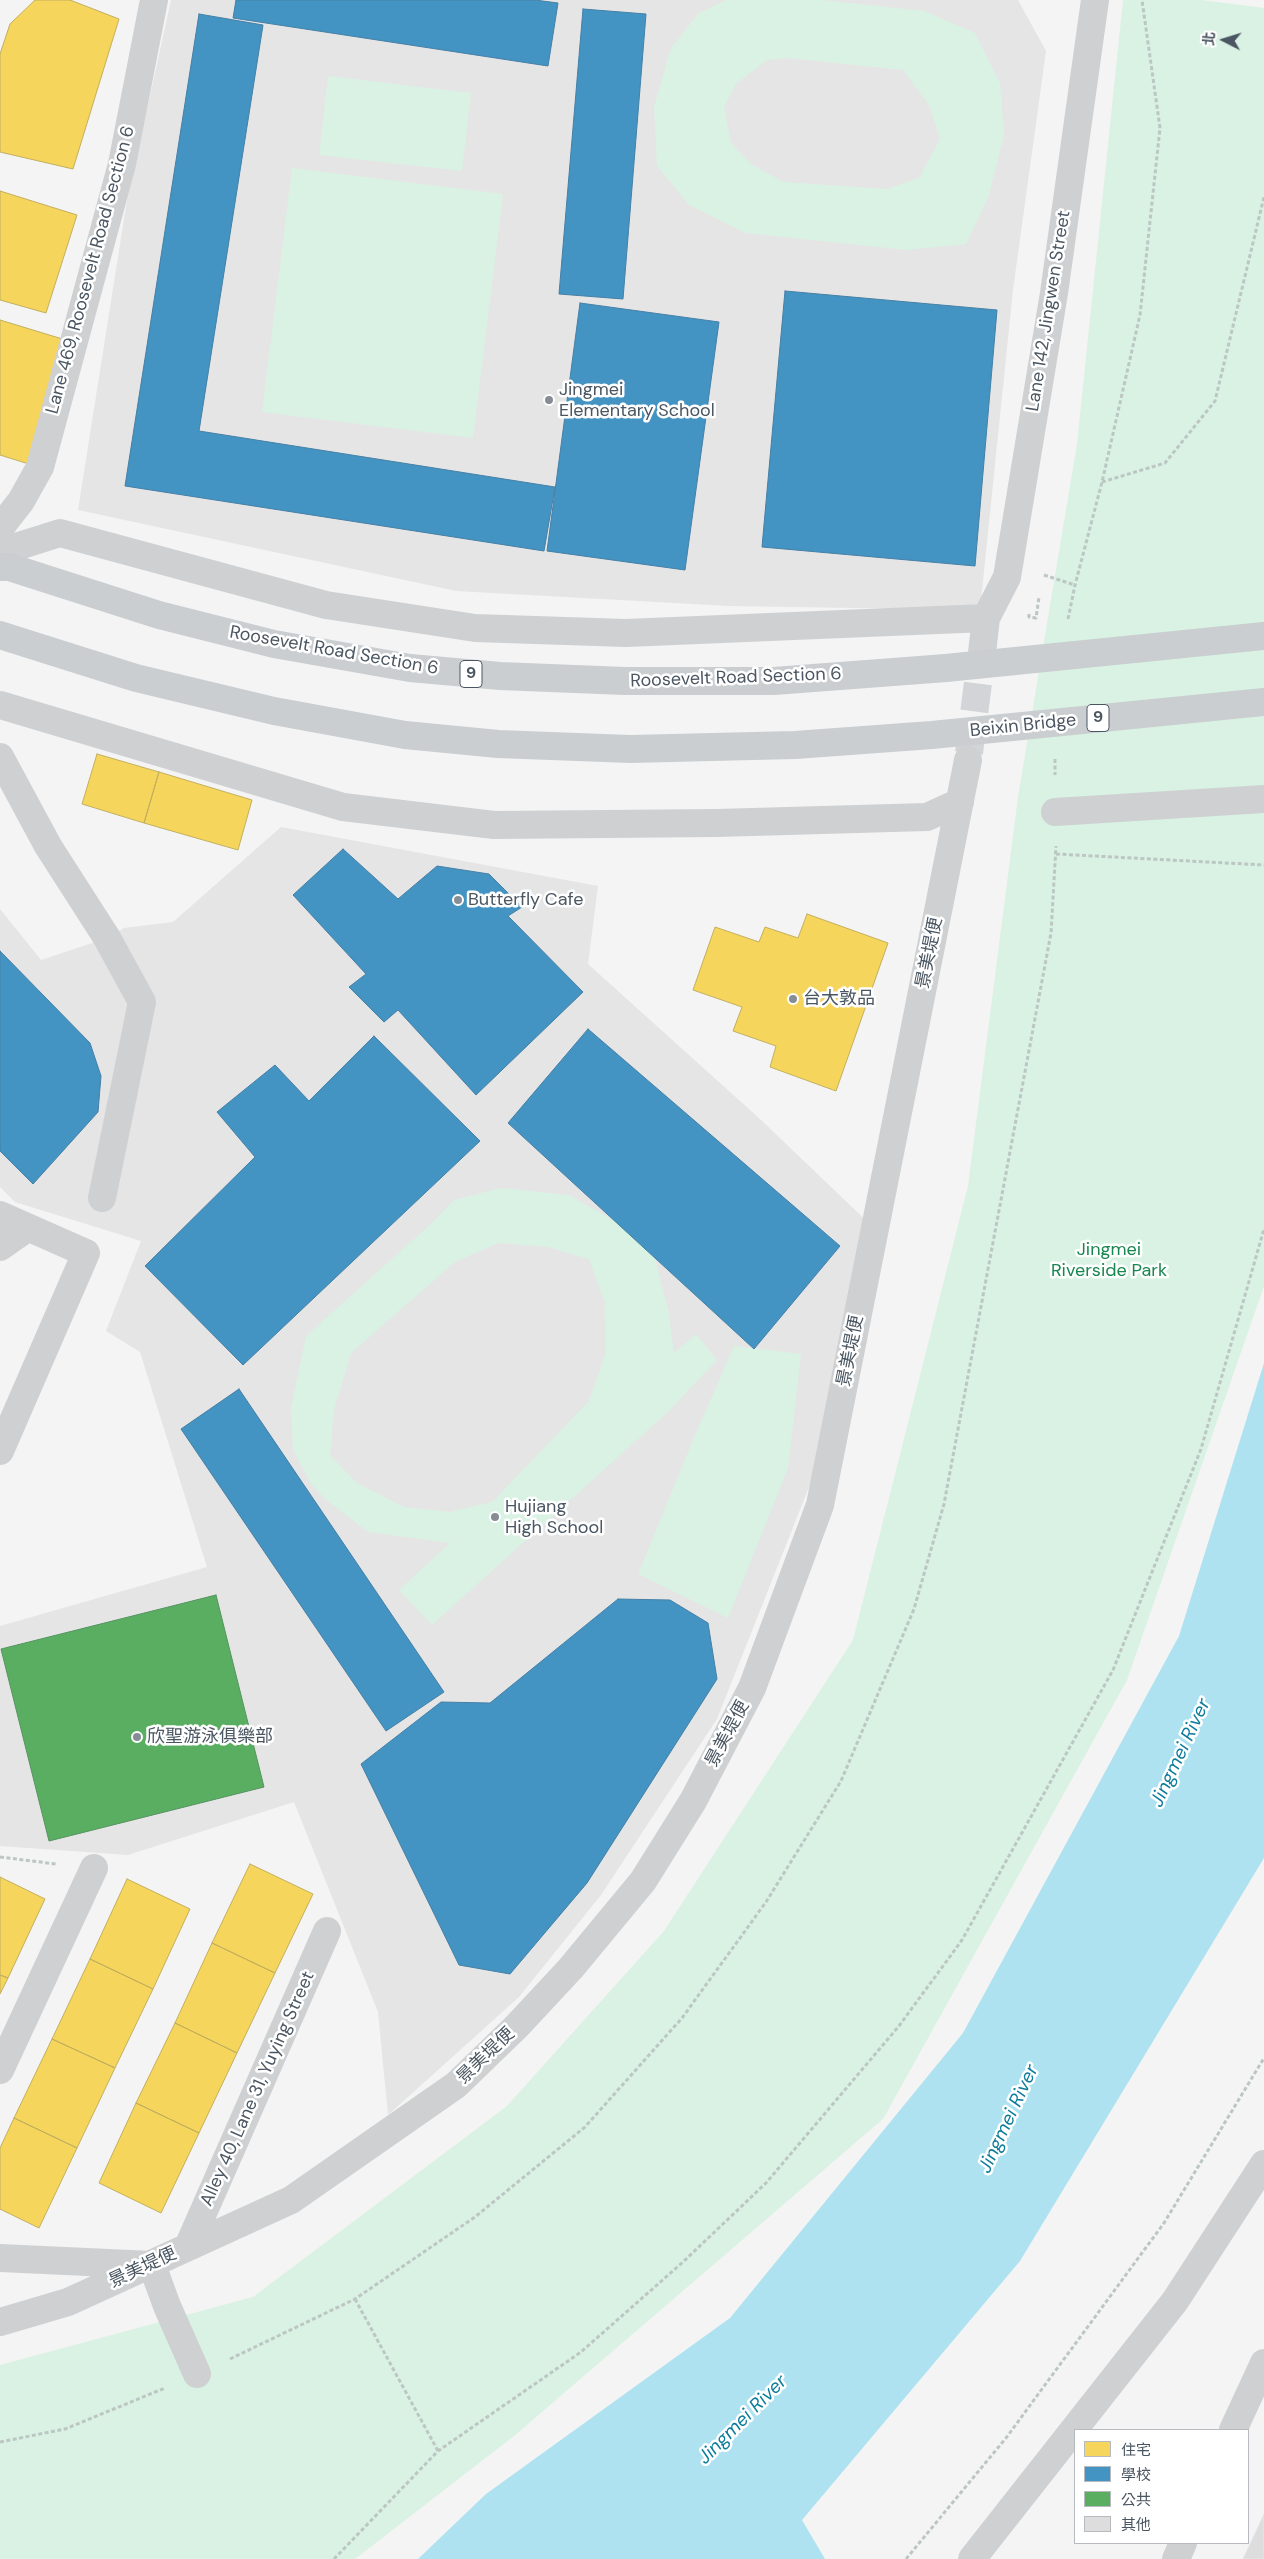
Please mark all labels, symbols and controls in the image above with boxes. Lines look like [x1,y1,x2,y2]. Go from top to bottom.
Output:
north arrow [1199,15,1249,65]
text: 北 [1199,31,1219,46]
street label: Lane 469, Roosevelt Road Section 6 [42,124,140,416]
street label: Lane 142, Jingwen Street [1022,209,1076,413]
place label: Jingmei Elementary School [559,379,715,422]
marker: Jingmei Elementary School [543,394,555,406]
street label: Roosevelt Road Section 6 [228,622,440,680]
road number: 9 [460,661,482,688]
street label: Roosevelt Road Section 6 [630,664,842,692]
road number: 9 [1087,704,1109,731]
street label: Beixin Bridge [969,710,1077,742]
place label: Butterfly Cafe [468,889,584,911]
marker: Butterfly Cafe [452,894,464,906]
street label: 景美堤便 [913,916,947,990]
place label: 台大敦品 [803,988,875,1010]
marker: 台大敦品 [787,993,799,1005]
park label: Jingmei Riverside Park [1051,1239,1167,1282]
street label: 景美堤便 [834,1314,868,1388]
place label: Hujiang High School [505,1496,603,1538]
marker: Hujiang High School [489,1511,501,1523]
water label: Jingmei River [1146,1695,1216,1811]
street label: 景美堤便 [702,1697,754,1771]
place label: 欣聖游泳俱樂部 [147,1726,273,1748]
marker: 欣聖游泳俱樂部 [131,1731,143,1743]
street label: Alley 40, Lane 31, Yuying Street [196,1968,320,2210]
street label: 景美堤便 [453,2023,519,2089]
water label: Jingmei River [974,2061,1044,2177]
street label: 景美堤便 [106,2243,180,2293]
water label: Jingmei River [694,2371,792,2469]
legend [1074,2429,1249,2544]
text: 住宅 [1121,2440,1151,2460]
text: 學校 [1121,2465,1151,2485]
text: 公共 [1121,2490,1151,2510]
text: 其他 [1121,2515,1151,2535]

